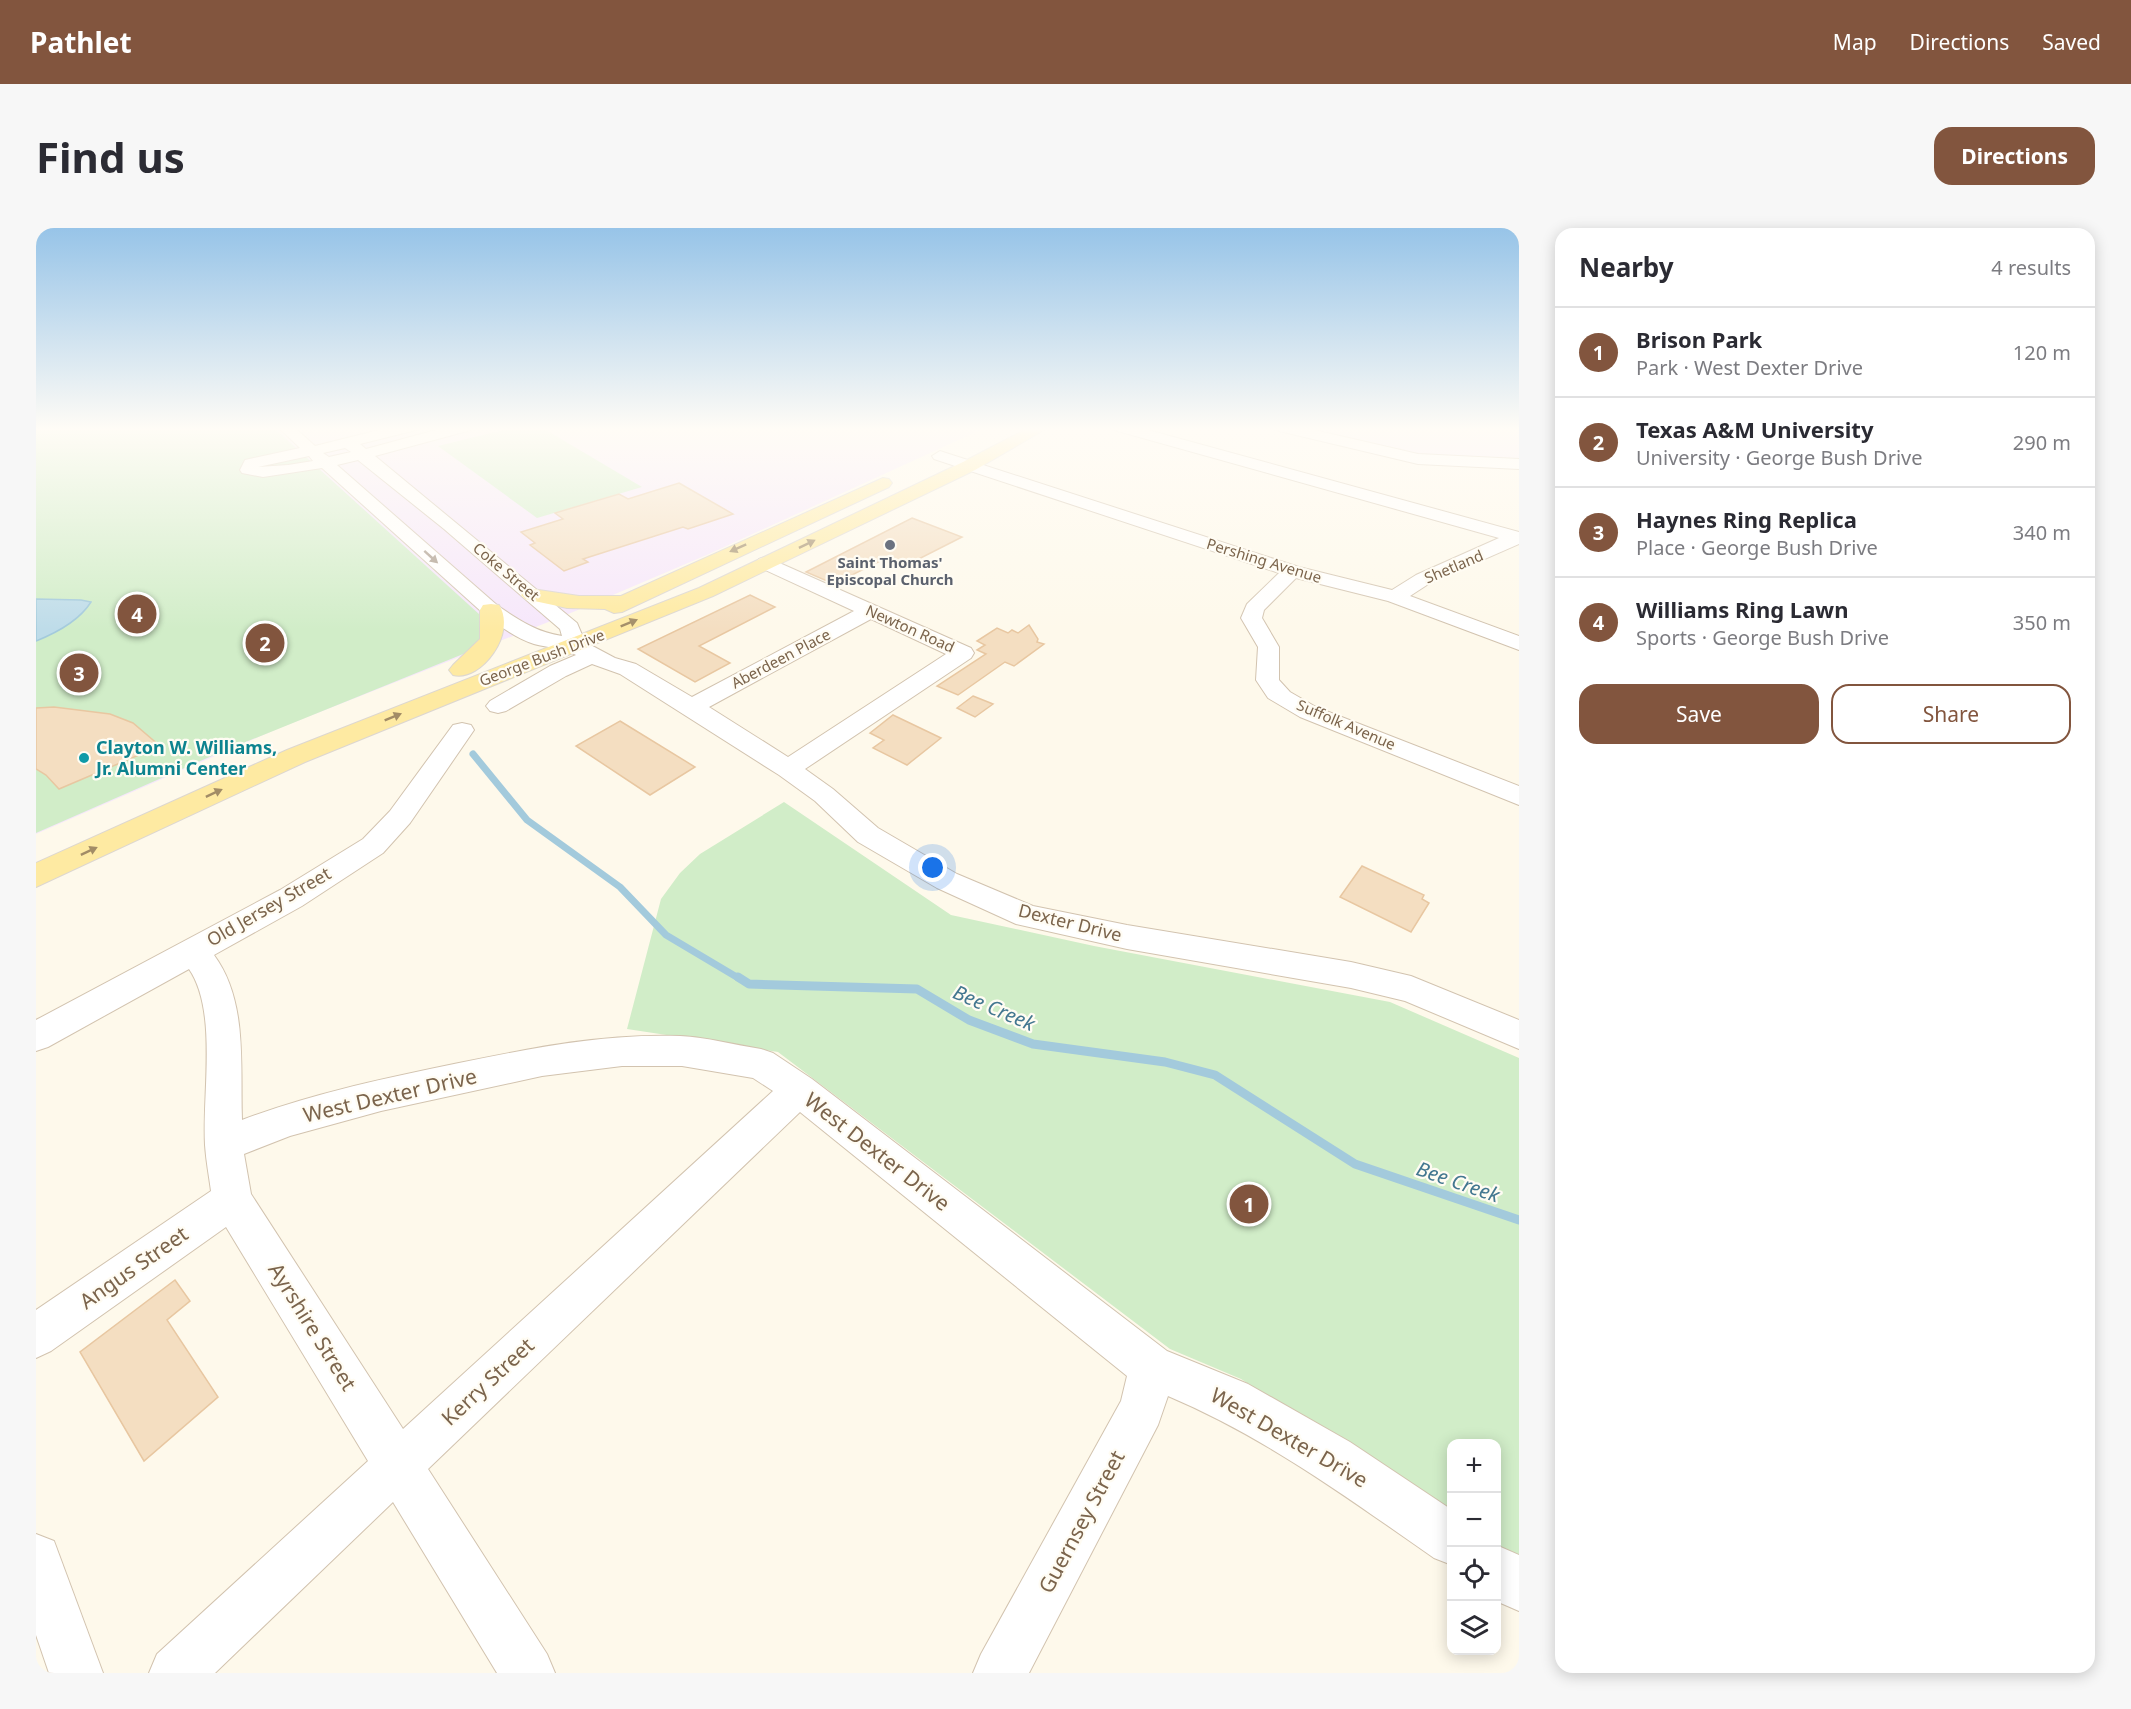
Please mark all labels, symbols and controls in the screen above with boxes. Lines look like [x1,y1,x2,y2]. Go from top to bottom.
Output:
text: Pathlet [30,23,132,61]
text: Map [1833,28,1877,56]
text: Directions [1910,28,2009,56]
text: Saved [2042,28,2101,56]
button: Directions [1934,127,2095,185]
text: Find us [36,128,185,185]
text: Nearby [1579,249,1674,285]
text: 4 results [1991,254,2071,281]
text: Brison Park [1636,324,1762,354]
text: 1 [1593,339,1604,366]
text: 120 m [2013,339,2071,366]
text: Park · West Dexter Drive [1636,354,1863,381]
text: Texas A&M University [1636,414,1873,444]
text: 2 [1593,429,1604,456]
text: 290 m [2013,429,2071,456]
text: University · George Bush Drive [1636,444,1923,471]
text: Haynes Ring Replica [1636,504,1857,534]
text: 3 [1593,519,1604,546]
text: 340 m [2013,519,2071,546]
street label: Pershing Avenue [1204,533,1324,587]
text: Place · George Bush Drive [1636,534,1878,561]
street label: Coke Street [469,538,544,605]
marker: Saint Thomas' Episcopal Church [883,538,897,552]
one-way arrow [798,539,815,548]
one-way arrow [730,544,747,553]
street label: Shetland [1421,545,1486,587]
one-way arrow [423,550,438,563]
place label: Saint Thomas' Episcopal Church [827,552,953,589]
pin: 4 [118,592,156,636]
text: Williams Ring Lawn [1636,594,1848,624]
street label: Newton Road [863,600,958,657]
text: 4 [1593,609,1604,636]
text: 350 m [2013,609,2071,636]
one-way arrow [620,618,638,627]
pin: 2 [246,620,284,666]
street label: George Bush Drive [476,624,607,690]
street label: Aberdeen Place [727,624,834,693]
text: Sports · George Bush Drive [1636,624,1889,651]
pin: 3 [60,650,99,696]
button: Save [1579,684,1819,744]
button: Share [1831,684,2071,744]
street label: Suffolk Avenue [1294,694,1399,754]
one-way arrow [385,712,403,722]
place label: Clayton W. Williams, Jr. Alumni Center [94,735,277,780]
marker: Clayton W. Williams, Jr. Alumni Center [77,751,91,765]
one-way arrow [205,788,223,798]
one-way arrow [80,846,97,855]
your location [918,853,947,882]
street label: Old Jersey Street [202,861,335,951]
street label: Dexter Drive [1016,898,1124,946]
water label: Bee Creek [949,978,1040,1037]
street label: West Dexter Drive [300,1061,479,1129]
street label: West Dexter Drive [799,1086,956,1217]
water label: Bee Creek [1413,1155,1504,1209]
pin: 1 [1230,1182,1268,1226]
street label: Angus Street [74,1219,194,1315]
street label: Ayrshire Street [262,1257,363,1396]
street label: Kerry Street [435,1331,540,1431]
street label: West Dexter Drive [1206,1381,1373,1494]
map controls [1447,1439,1501,1655]
button: + [1447,1439,1501,1493]
street label: Guernsey Street [1032,1445,1131,1598]
button: − [1447,1493,1501,1547]
button: locate [1447,1547,1501,1601]
button: layers [1447,1601,1501,1655]

